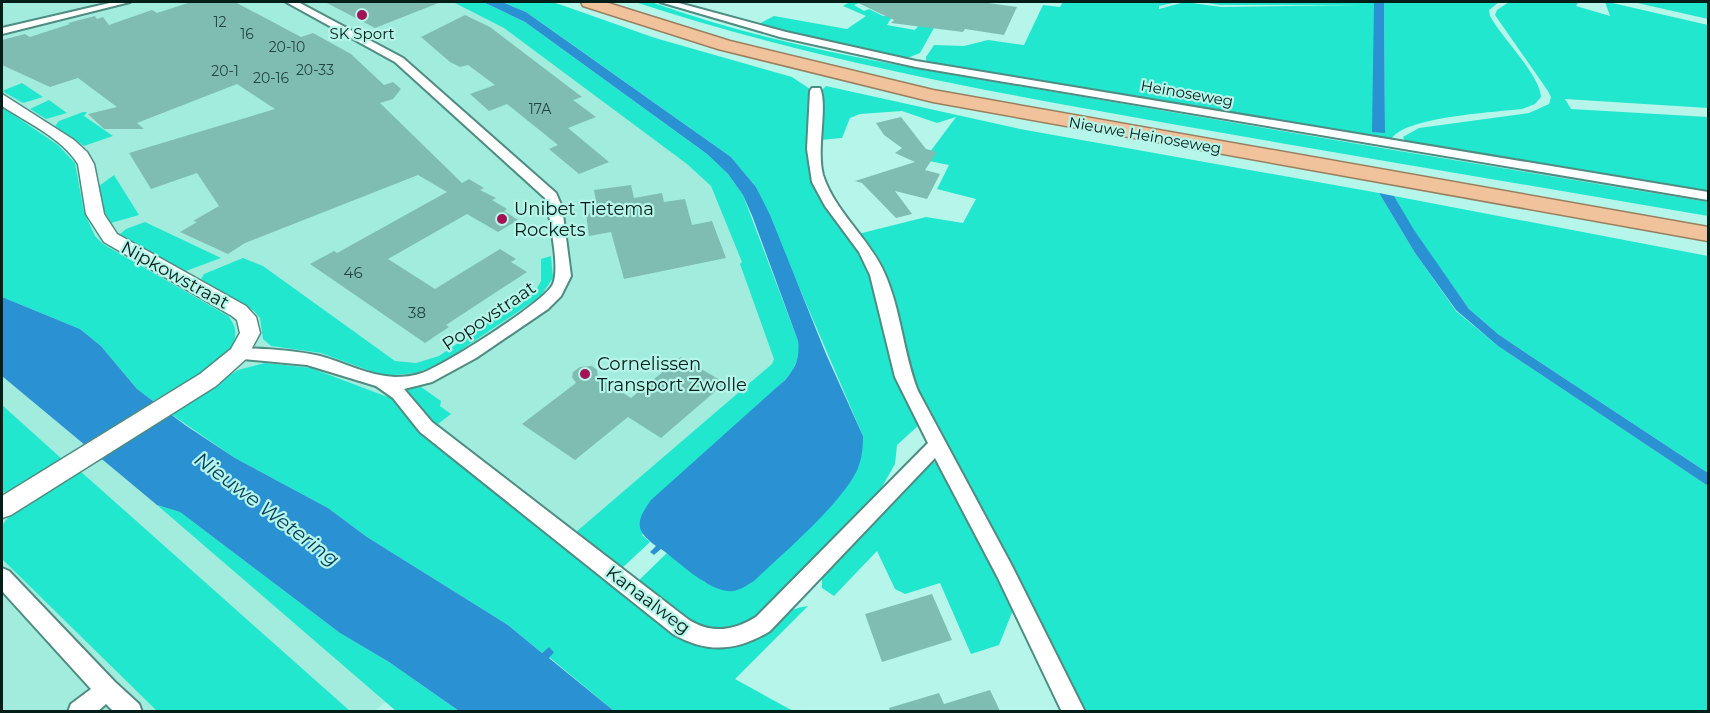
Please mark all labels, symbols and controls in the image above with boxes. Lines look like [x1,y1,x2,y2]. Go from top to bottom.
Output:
marker: SK Sport [355,8,369,22]
house number: 12 [213,13,227,31]
place label: SK Sport [330,24,394,43]
house number: 16 [240,25,254,43]
house number: 20-10 [269,38,305,56]
house number: 20-33 [296,61,334,79]
house number: 20-1 [211,62,239,80]
house number: 20-16 [253,69,289,87]
street label: Heinoseweg [1139,76,1235,110]
house number: 17A [529,100,552,118]
street label: Nieuwe Heinoseweg [1067,112,1223,158]
place label: Unibet Tietema Rockets [514,198,654,241]
marker: Unibet Tietema Rockets [495,212,509,226]
street label: Nipkowstraat [117,236,233,314]
house number: 46 [343,263,363,282]
street label: Popovstraat [438,277,540,355]
house number: 38 [408,303,426,322]
place label: Cornelissen Transport Zwolle [597,353,747,396]
marker: Cornelissen Transport Zwolle [578,367,592,381]
water label: Nieuwe Wetering [190,447,344,571]
street label: Kanaalweg [601,561,695,639]

